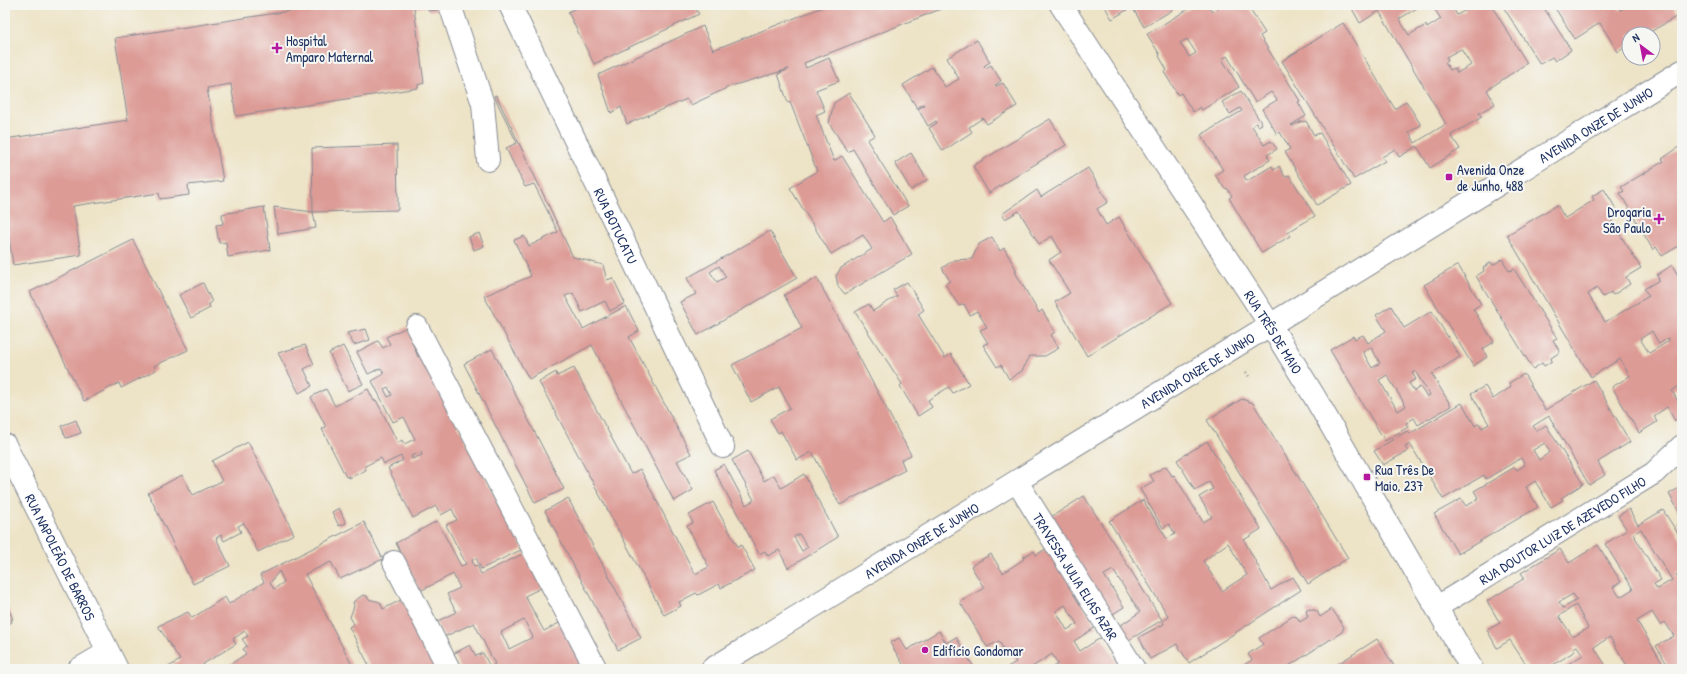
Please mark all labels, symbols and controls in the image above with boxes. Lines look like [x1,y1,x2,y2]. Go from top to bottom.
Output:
north arrow [1621,26,1661,66]
text: N [1630,30,1642,45]
place label: Hospital Amparo Maternal [286,31,373,67]
marker: Hospital Amparo Maternal [271,42,283,54]
street label: AVENIDA ONZE DE JUNHO [1535,82,1656,167]
place label: Avenida Onze de Junho, 488 [1457,160,1525,195]
marker: Avenida Onze de Junho, 488 [1444,172,1454,182]
street label: RUA BOTUCATU [590,185,643,267]
place label: Drogaria São Paulo [1603,202,1652,237]
marker: Drogaria São Paulo [1654,214,1664,224]
street label: RUA TRÊS DE MAIO [1240,286,1308,377]
street label: AVENIDA ONZE DE JUNHO [1136,327,1258,412]
place label: Rua Três De Maio, 237 [1375,460,1434,495]
street label: RUA DOUTOR LUIZ DE AZEVEDO FILHO [1475,471,1649,589]
marker: Rua Três De Maio, 237 [1362,472,1372,482]
street label: RUA NAPOLEÃO DE BARROS [21,490,101,624]
street label: AVENIDA ONZE DE JUNHO [861,497,982,582]
street label: TRAVESSA JULIA ELIAS AZAR [1029,509,1123,643]
place label: Edifício Gondomar [933,641,1024,660]
marker: Edifício Gondomar [920,645,930,655]

